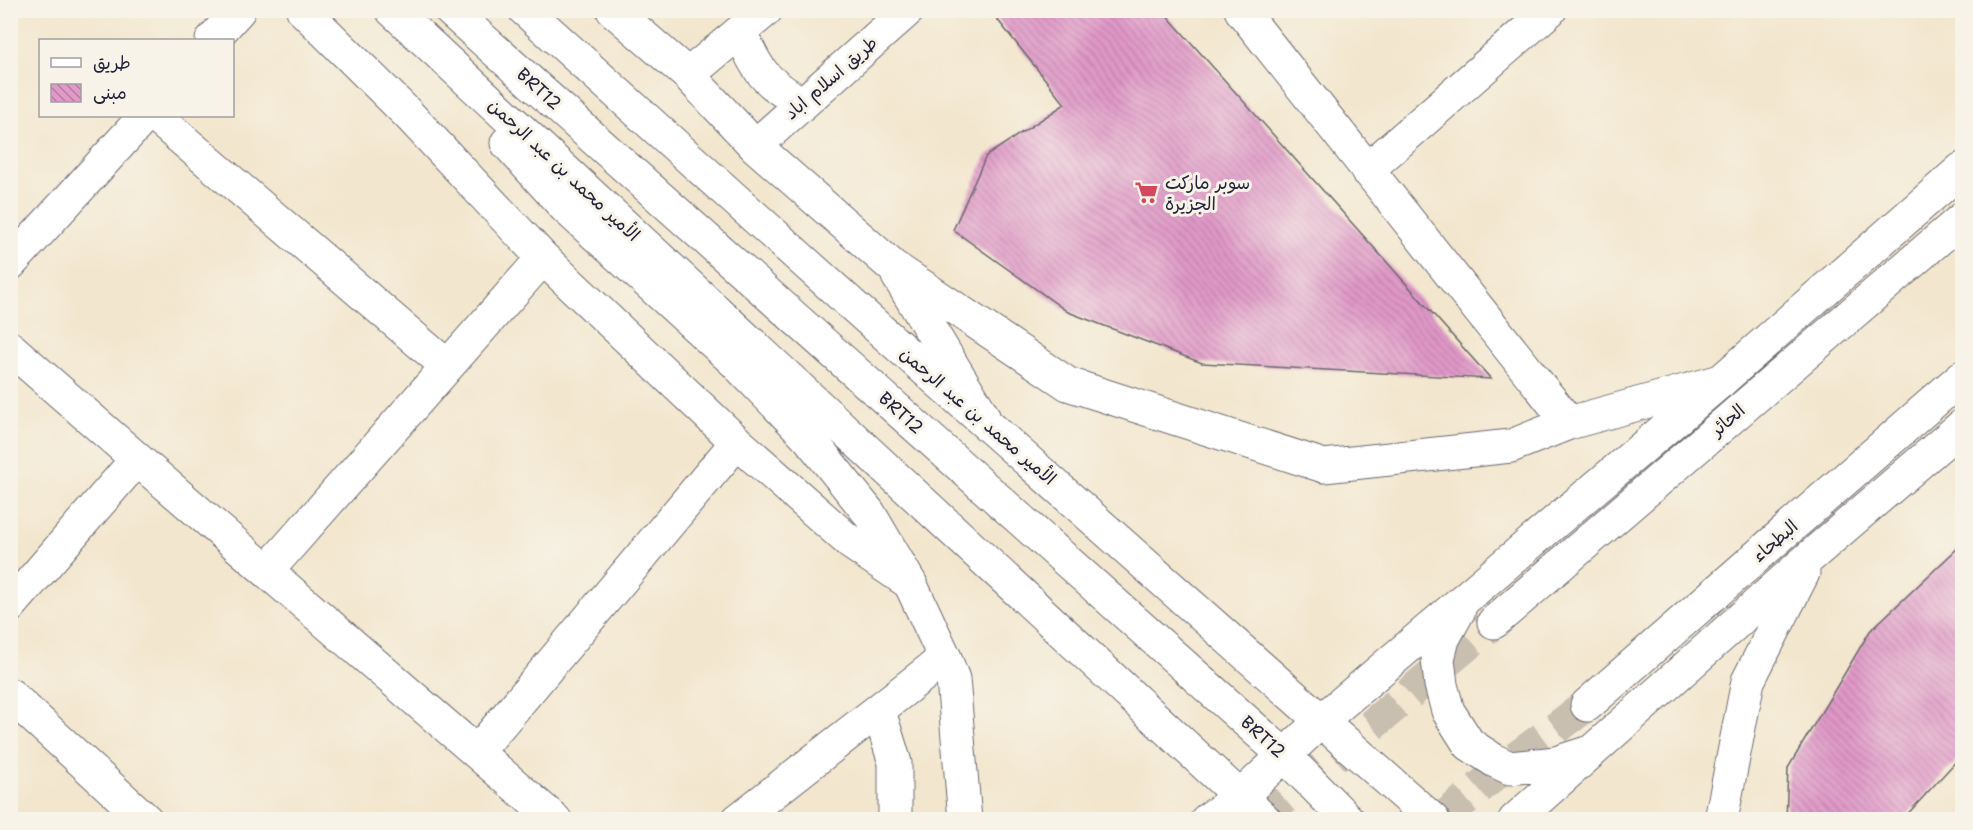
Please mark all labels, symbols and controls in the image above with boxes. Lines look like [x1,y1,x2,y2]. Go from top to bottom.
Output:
street label: طريق اسلام اباد [779,31,884,127]
legend [39,39,234,117]
text: طريق [93,51,131,75]
street label: BRT12 [511,62,567,116]
text: مبنى [93,81,127,105]
street label: الأمير محمد بن عبد الرحمن [483,93,645,247]
place label: سوبر ماركت الجزيرة [1165,171,1250,216]
supermarket icon: سوبر ماركت الجزيرة [1134,180,1160,206]
street label: الأمير محمد بن عبد الرحمن [895,342,1061,490]
street label: BRT12 [873,386,929,440]
street label: الحائر [1704,398,1750,443]
street label: البطحاء [1747,514,1803,568]
street label: BRT12 [1235,710,1291,764]

